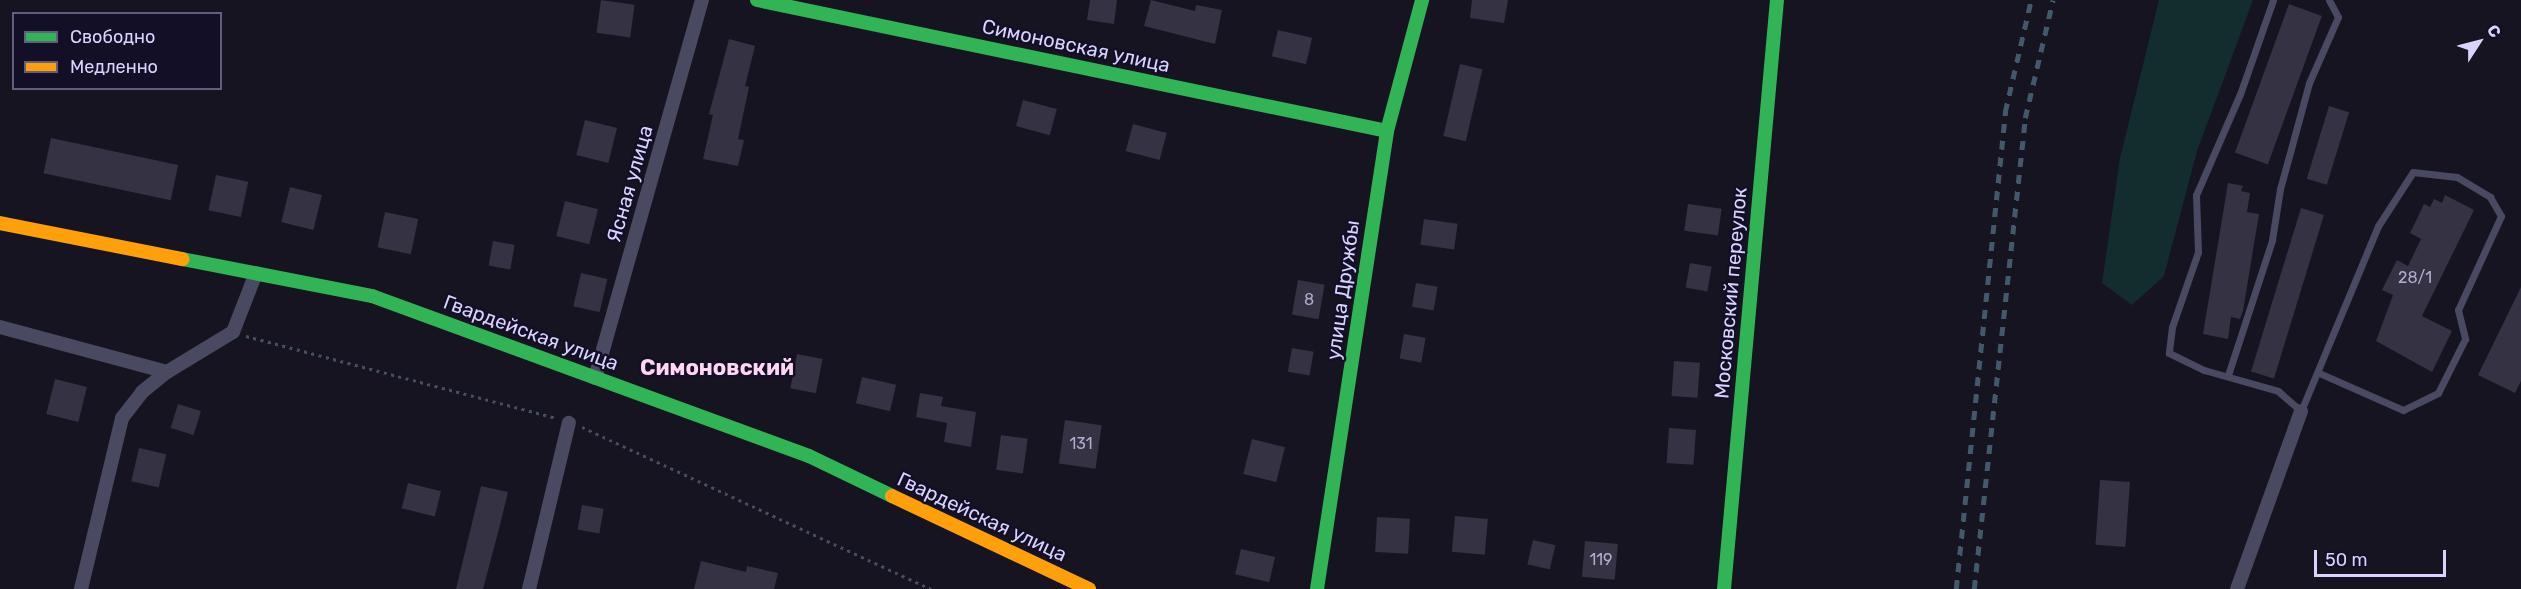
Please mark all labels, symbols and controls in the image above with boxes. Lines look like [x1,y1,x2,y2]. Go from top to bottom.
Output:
legend [12,12,222,90]
north arrow [2449,12,2509,72]
street label: Симоновская улица [980,14,1172,78]
text: С [2483,21,2505,41]
text: Свободно [70,26,155,48]
text: Медленно [70,56,158,78]
street label: Ясная улица [602,123,658,245]
street label: Московский переулок [1710,186,1752,400]
street label: улица Дружбы [1321,219,1365,361]
house number: 28/1 [2398,268,2432,288]
street label: Гвардейская улица [440,290,622,376]
house number: 8 [1304,290,1314,310]
district label: Симоновский [640,355,794,381]
house number: 131 [1069,434,1093,454]
street label: Гвардейская улица [893,467,1071,567]
scale bar [2317,538,2449,576]
text: 50 m [2325,549,2368,571]
house number: 119 [1589,550,1613,570]

